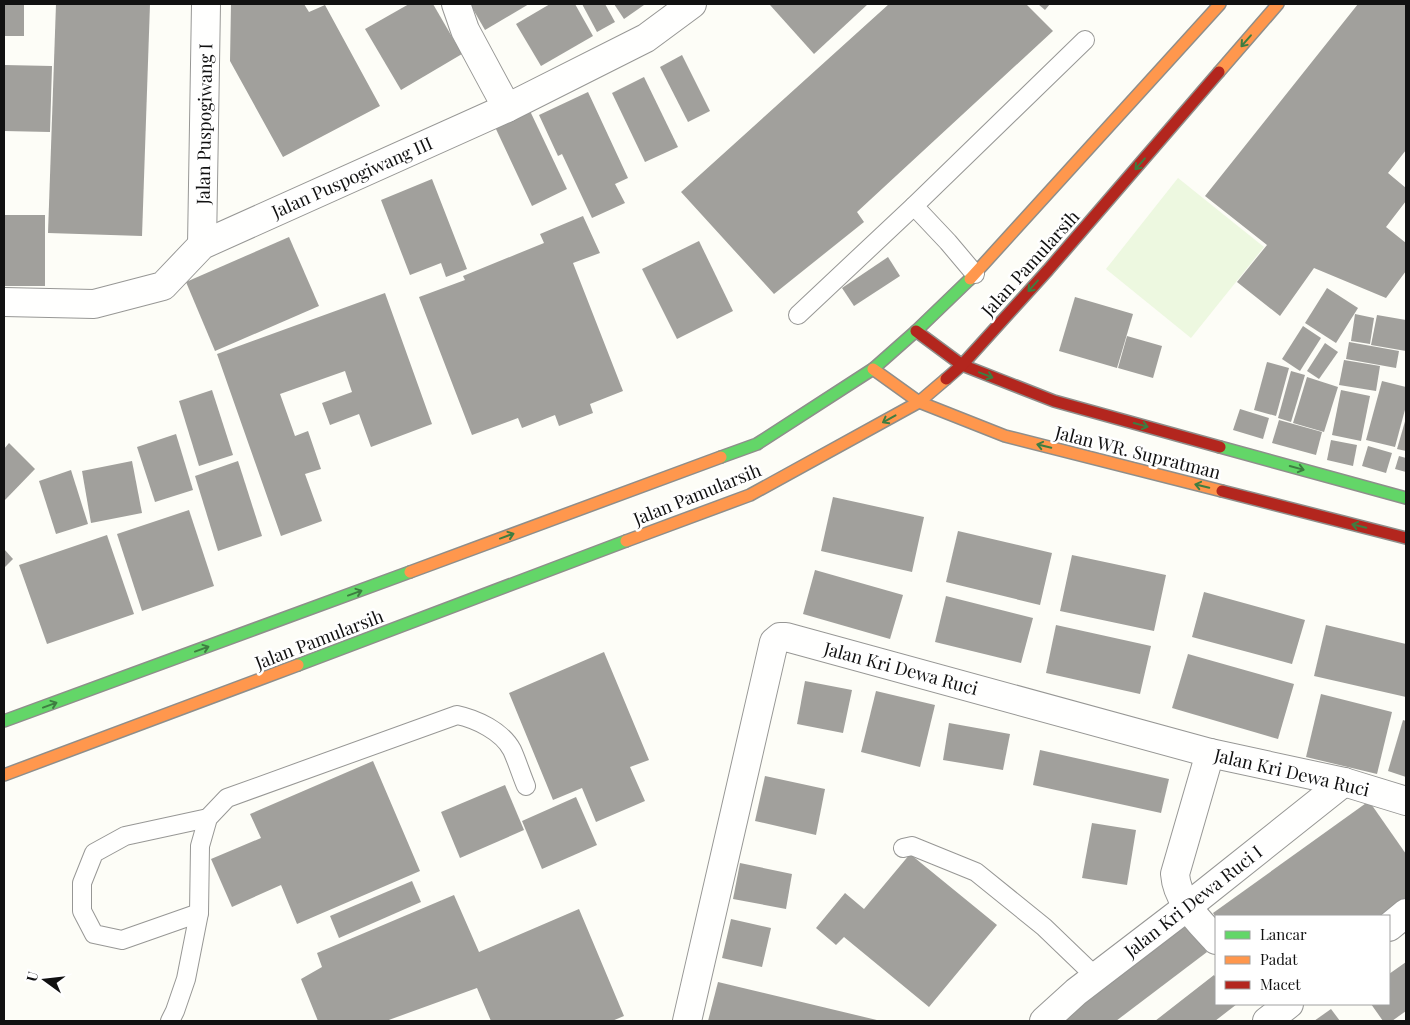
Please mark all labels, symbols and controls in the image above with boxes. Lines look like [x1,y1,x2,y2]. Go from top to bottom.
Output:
one-way arrow [1240,34,1252,47]
street label: Jalan Puspogiwang I [191,43,217,206]
street label: Jalan Puspogiwang III [267,131,436,224]
one-way arrow [1134,157,1146,170]
street label: Jalan Pamularsih [975,204,1085,322]
one-way arrow [1027,280,1039,293]
one-way arrow [978,371,993,380]
one-way arrow [881,414,896,424]
street label: Jalan WR. Supratman [1052,420,1224,484]
one-way arrow [1132,420,1148,430]
one-way arrow [1037,441,1053,450]
street label: Jalan Pamularsih [629,457,765,531]
one-way arrow [1289,464,1305,473]
one-way arrow [1194,481,1210,490]
one-way arrow [1351,521,1367,530]
one-way arrow [499,531,514,540]
one-way arrow [347,588,362,597]
street label: Jalan Pamularsih [250,603,387,675]
street label: Jalan Kri Dewa Ruci [820,636,981,700]
one-way arrow [194,644,210,653]
one-way arrow [42,700,57,709]
street label: Jalan Kri Dewa Ruci [1211,742,1372,802]
street label: Jalan Kri Dewa Ruci I [1118,839,1267,963]
legend [1215,915,1390,1005]
text: Lancar [1260,924,1307,944]
text: Padat [1260,949,1298,969]
north arrow [20,955,70,1005]
text: U [22,969,42,984]
text: Macet [1260,974,1301,994]

